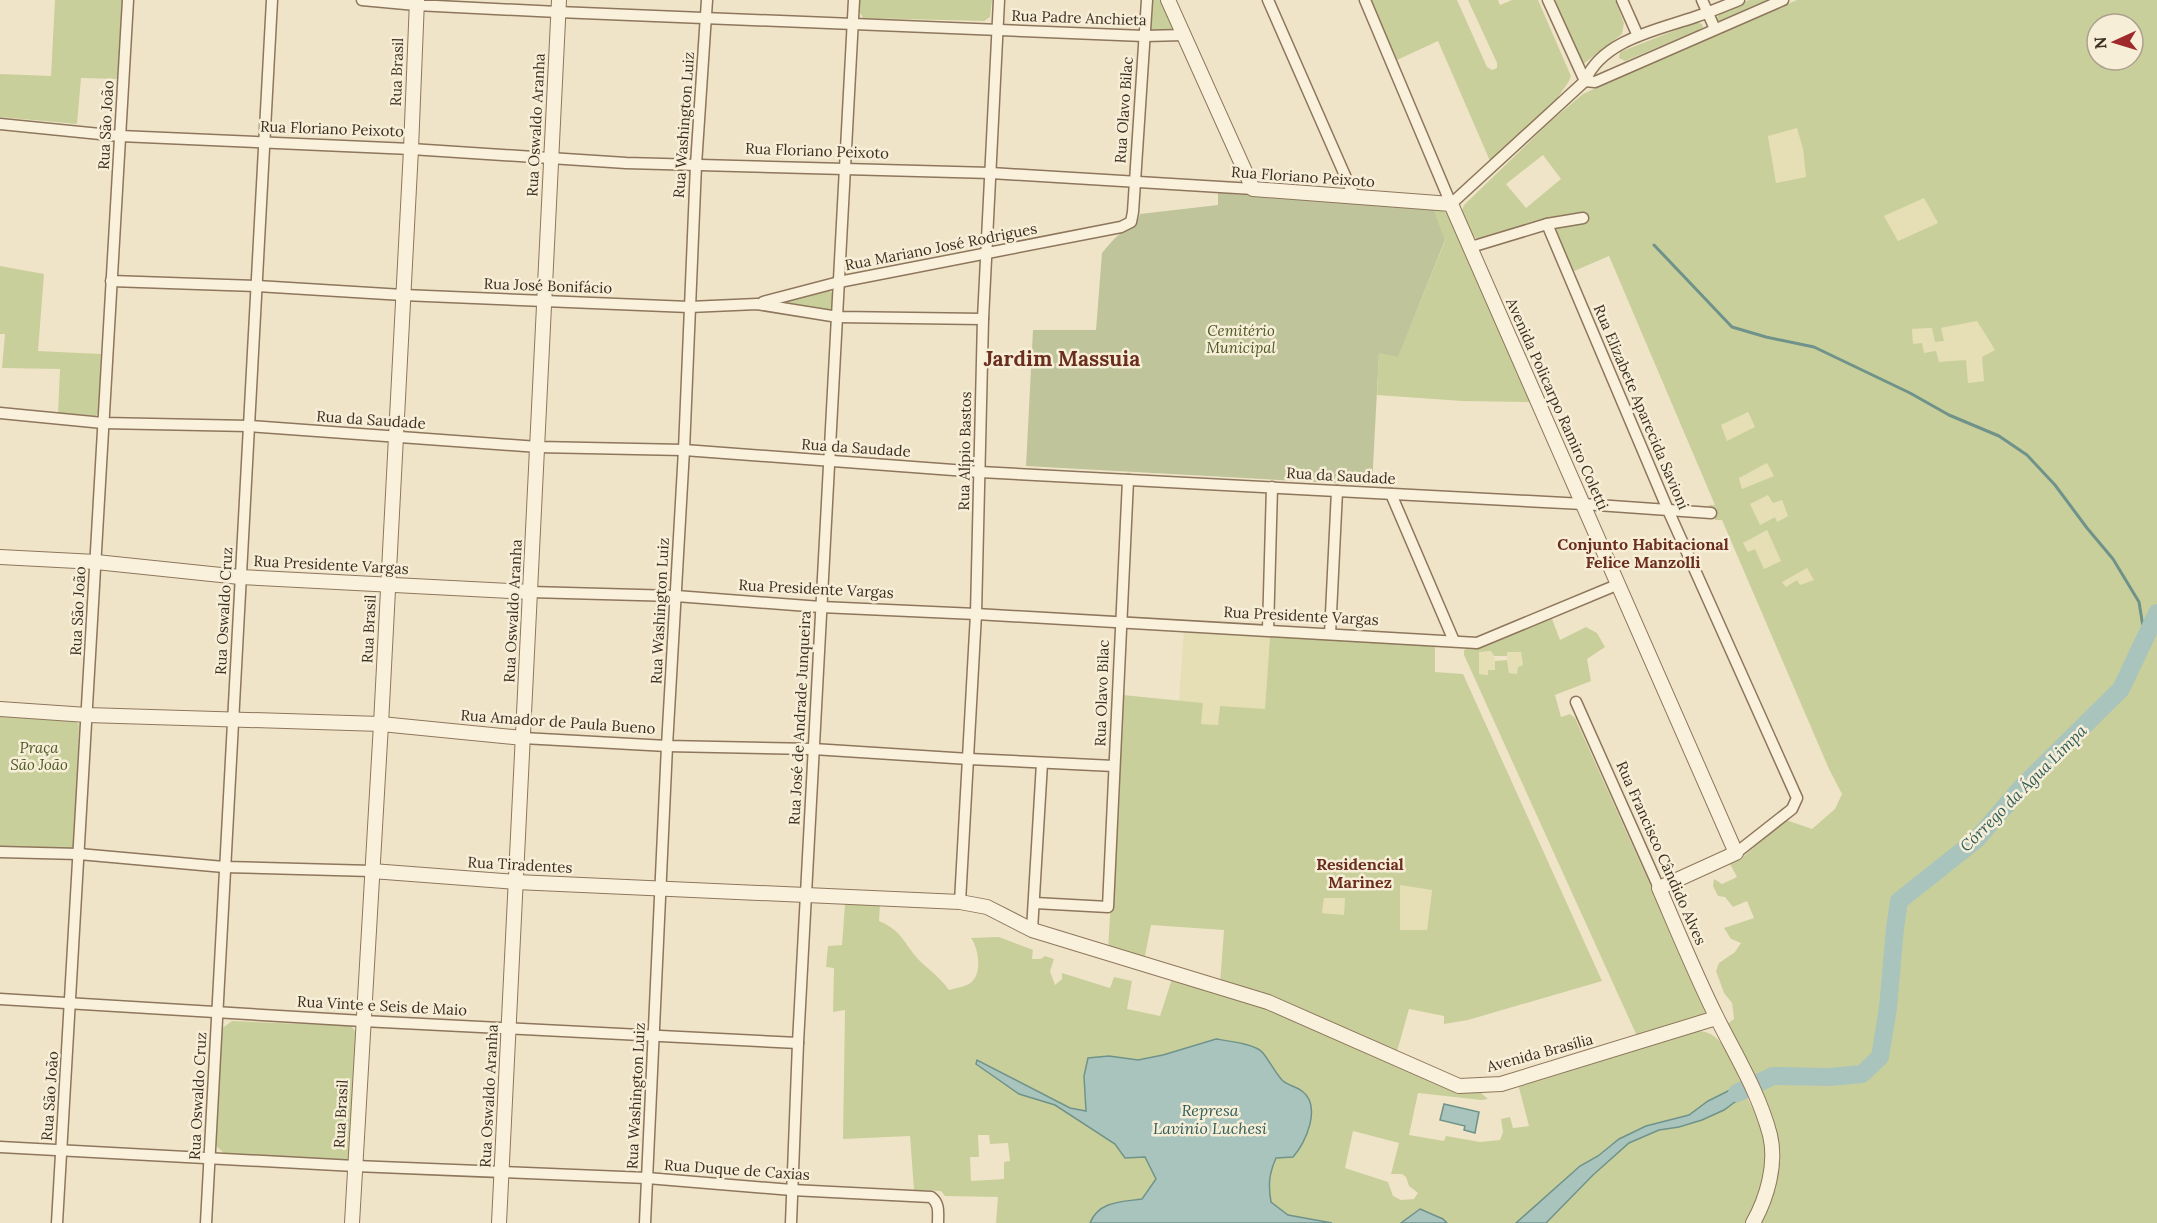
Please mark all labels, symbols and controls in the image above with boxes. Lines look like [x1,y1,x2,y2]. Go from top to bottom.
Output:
street label: Rua Padre Anchieta [1011,6,1147,29]
north arrow [2085,12,2145,72]
text: N [2090,36,2110,50]
street label: Rua Brasil [386,37,407,107]
street label: Rua Washington Luiz [669,51,698,199]
street label: Rua Oswaldo Aranha [522,53,549,197]
street label: Rua Olavo Bilac [1110,56,1137,164]
street label: Rua São João [94,79,117,170]
street label: Rua Floriano Peixoto [260,116,404,141]
street label: Rua Floriano Peixoto [745,138,889,163]
street label: Rua Floriano Peixoto [1231,162,1376,191]
street label: Rua Mariano José Rodrigues [843,219,1039,274]
street label: Rua José Bonifácio [483,274,613,297]
street label: Avenida Policarpo Ramiro Coletti [1502,294,1613,513]
street label: Rua Elizabete Aparecida Savioni [1590,301,1693,512]
park label: Cemitério Municipal [1206,321,1277,357]
district label: Jardim Massuia [984,345,1140,372]
street label: Rua Alípio Bastos [954,391,975,511]
street label: Rua da Saudade [316,406,426,433]
street label: Rua da Saudade [801,434,911,461]
street label: Rua da Saudade [1286,463,1396,488]
district label: Conjunto Habitacional Felice Manzolli [1557,534,1729,572]
street label: Rua Washington Luiz [646,537,673,685]
street label: Rua Oswaldo Aranha [499,539,526,683]
street label: Rua Oswaldo Cruz [211,547,236,675]
street label: Rua Presidente Vargas [253,551,409,578]
street label: Rua São João [66,565,89,656]
street label: Rua Presidente Vargas [738,575,894,602]
street label: Rua Brasil [357,594,380,664]
street label: Rua Presidente Vargas [1223,602,1379,629]
street label: Rua José de Andrade Junqueira [784,610,815,826]
street label: Rua Olavo Bilac [1090,639,1113,747]
street label: Rua Amador de Paula Bueno [460,705,656,738]
water label: Córrego da Água Limpa [1955,720,2091,856]
park label: Praça São João [10,738,68,774]
street label: Rua Francisco Cândido Alves [1612,758,1711,948]
street label: Rua Tiradentes [467,852,573,877]
district label: Residencial Marinez [1316,854,1404,892]
street label: Rua Vinte e Seis de Maio [297,992,468,1019]
street label: Rua Washington Luiz [622,1022,649,1170]
street label: Rua Oswaldo Aranha [475,1024,502,1168]
street label: Avenida Brasília [1484,1029,1595,1076]
street label: Rua Oswaldo Cruz [185,1032,210,1160]
street label: Rua São João [37,1050,62,1141]
street label: Rua Brasil [329,1079,352,1149]
water label: Represa Lavinio Luchesi [1153,1100,1267,1138]
street label: Rua Duque de Caxias [664,1155,811,1184]

